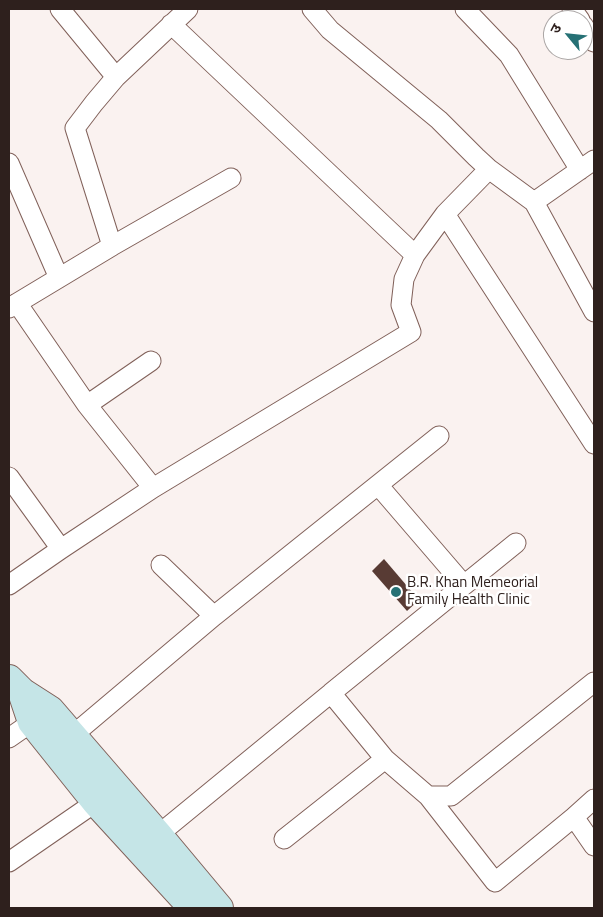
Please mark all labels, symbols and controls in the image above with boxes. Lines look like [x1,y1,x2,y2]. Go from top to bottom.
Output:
north arrow [543,10,593,60]
text: उ [544,20,566,37]
place label: B.R. Khan Memeorial Family Health Clinic [407,574,538,609]
marker: B.R. Khan Memeorial Family Health Clinic [389,585,403,599]

